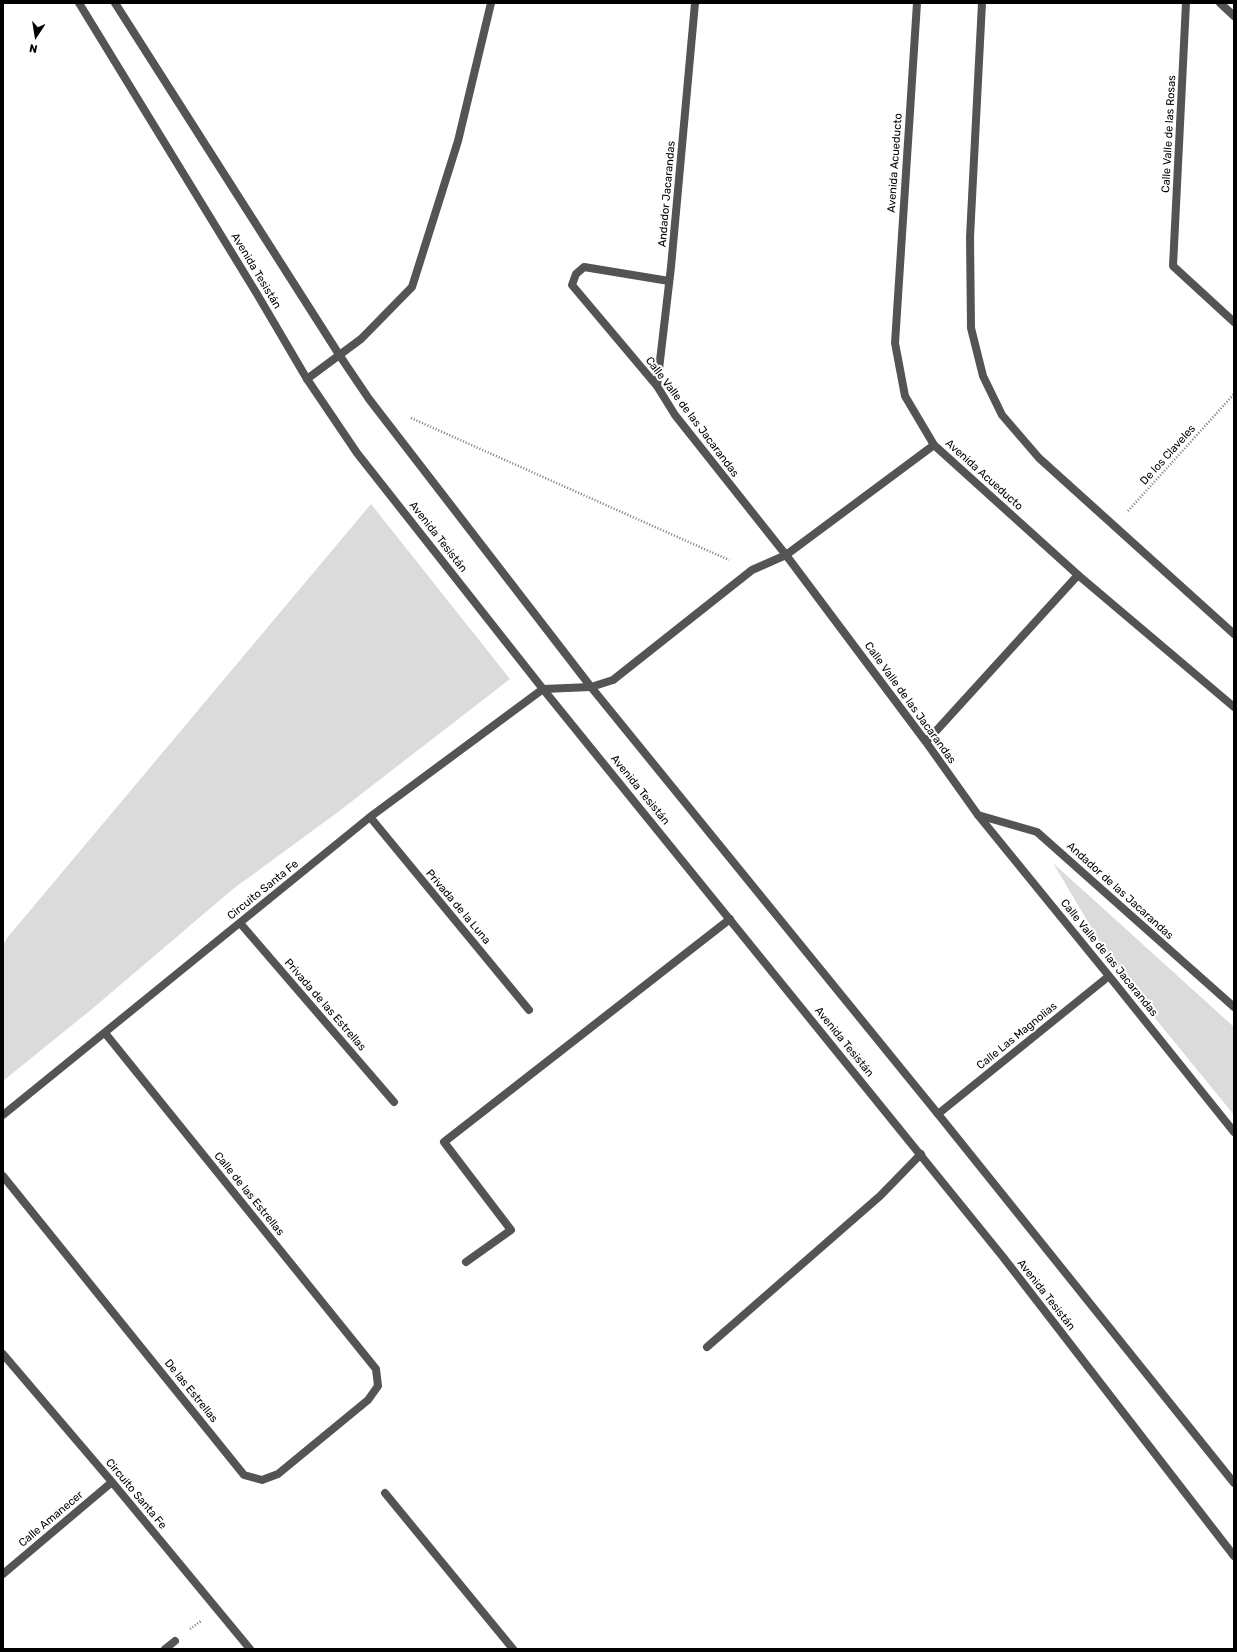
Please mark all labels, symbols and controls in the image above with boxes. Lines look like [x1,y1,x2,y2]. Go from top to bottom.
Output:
north arrow [16,16,56,56]
text: N [28,41,39,55]
street label: Calle Valle de las Rosas [1159,75,1179,193]
street label: Avenida Acueducto [885,113,905,213]
street label: Andador Jacarandas [656,140,678,248]
street label: Avenida Tesistán [228,231,284,311]
street label: Calle Valle de las Jacarandas [642,354,742,480]
street label: De los Claveles [1138,422,1198,488]
street label: Avenida Acueducto [943,437,1025,513]
street label: Avenida Tesistán [406,499,470,575]
street label: Calle Valle de las Jacarandas [861,640,959,766]
street label: Avenida Tesistán [608,752,672,828]
street label: Andador de las Jacarandas [1064,840,1176,942]
street label: Circuito Santa Fe [225,857,301,923]
street label: Privada de la Luna [423,867,493,947]
street label: Calle Valle de las Jacarandas [1058,897,1160,1019]
street label: Privada de las Estrellas [281,956,369,1054]
street label: Calle Las Magnolias [974,1000,1060,1072]
street label: Avenida Tesistán [812,1004,876,1080]
street label: Calle de las Estrellas [211,1149,287,1239]
street label: Avenida Tesistán [1014,1257,1078,1333]
street label: De las Estrellas [162,1357,220,1425]
street label: Circuito Santa Fe [103,1456,169,1532]
street label: Calle Amanecer [16,1488,86,1550]

